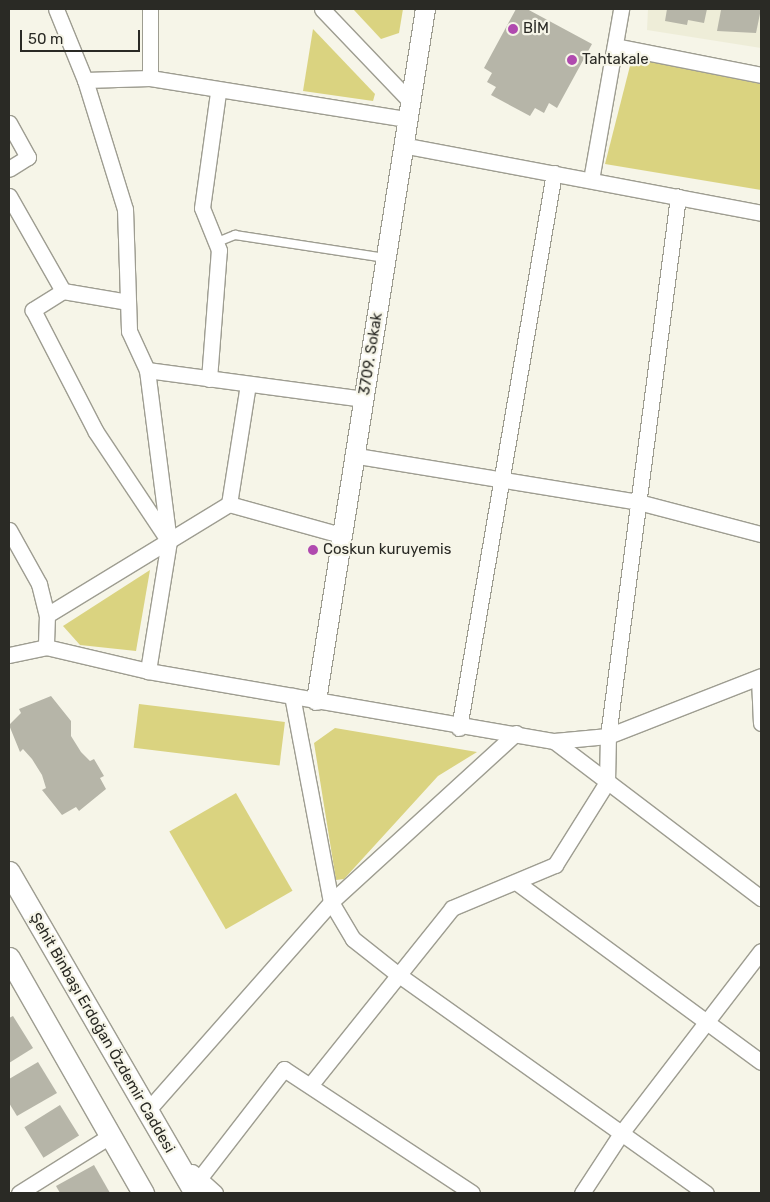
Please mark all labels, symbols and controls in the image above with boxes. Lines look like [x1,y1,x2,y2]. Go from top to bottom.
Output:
scale bar [22,20,142,52]
place label: BİM [523,20,549,38]
marker: BİM [507,23,519,35]
text: 50 m [28,30,63,48]
place label: Tahtakale [582,51,649,69]
marker: Tahtakale [566,54,578,66]
street label: 3709. Sokak [356,312,386,396]
place label: Coskun kuruyemis [323,541,451,559]
marker: Coskun kuruyemis [307,544,319,556]
street label: Şehit Binbaşı Erdoğan Özdemir Caddesi [26,910,178,1156]

